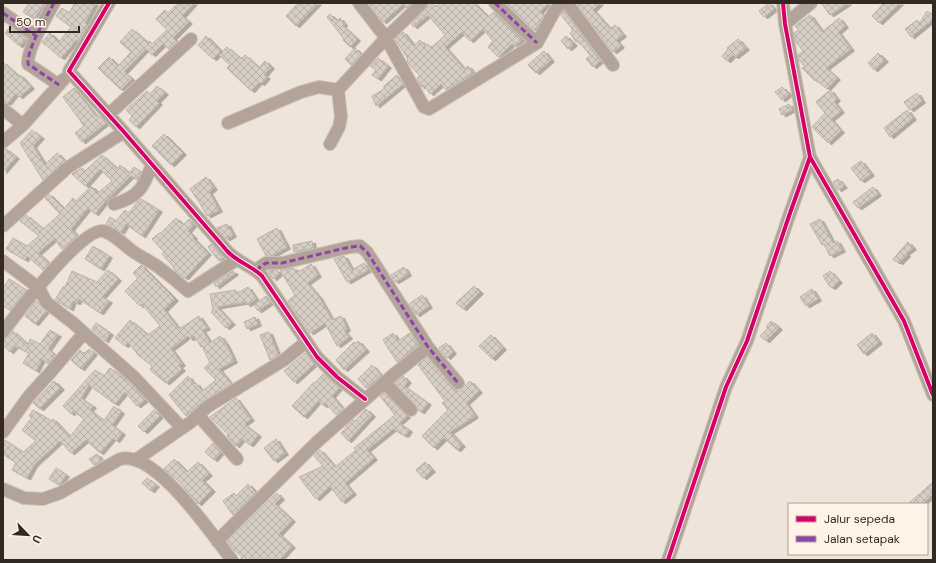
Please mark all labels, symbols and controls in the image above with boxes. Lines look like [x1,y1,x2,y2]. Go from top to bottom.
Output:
scale bar [10,8,79,34]
text: 50 m [16,14,45,30]
legend [788,503,928,555]
text: Jalur sepeda [824,511,895,527]
north arrow [8,515,48,555]
text: Jalan setapak [824,531,900,547]
text: U [29,533,45,546]

